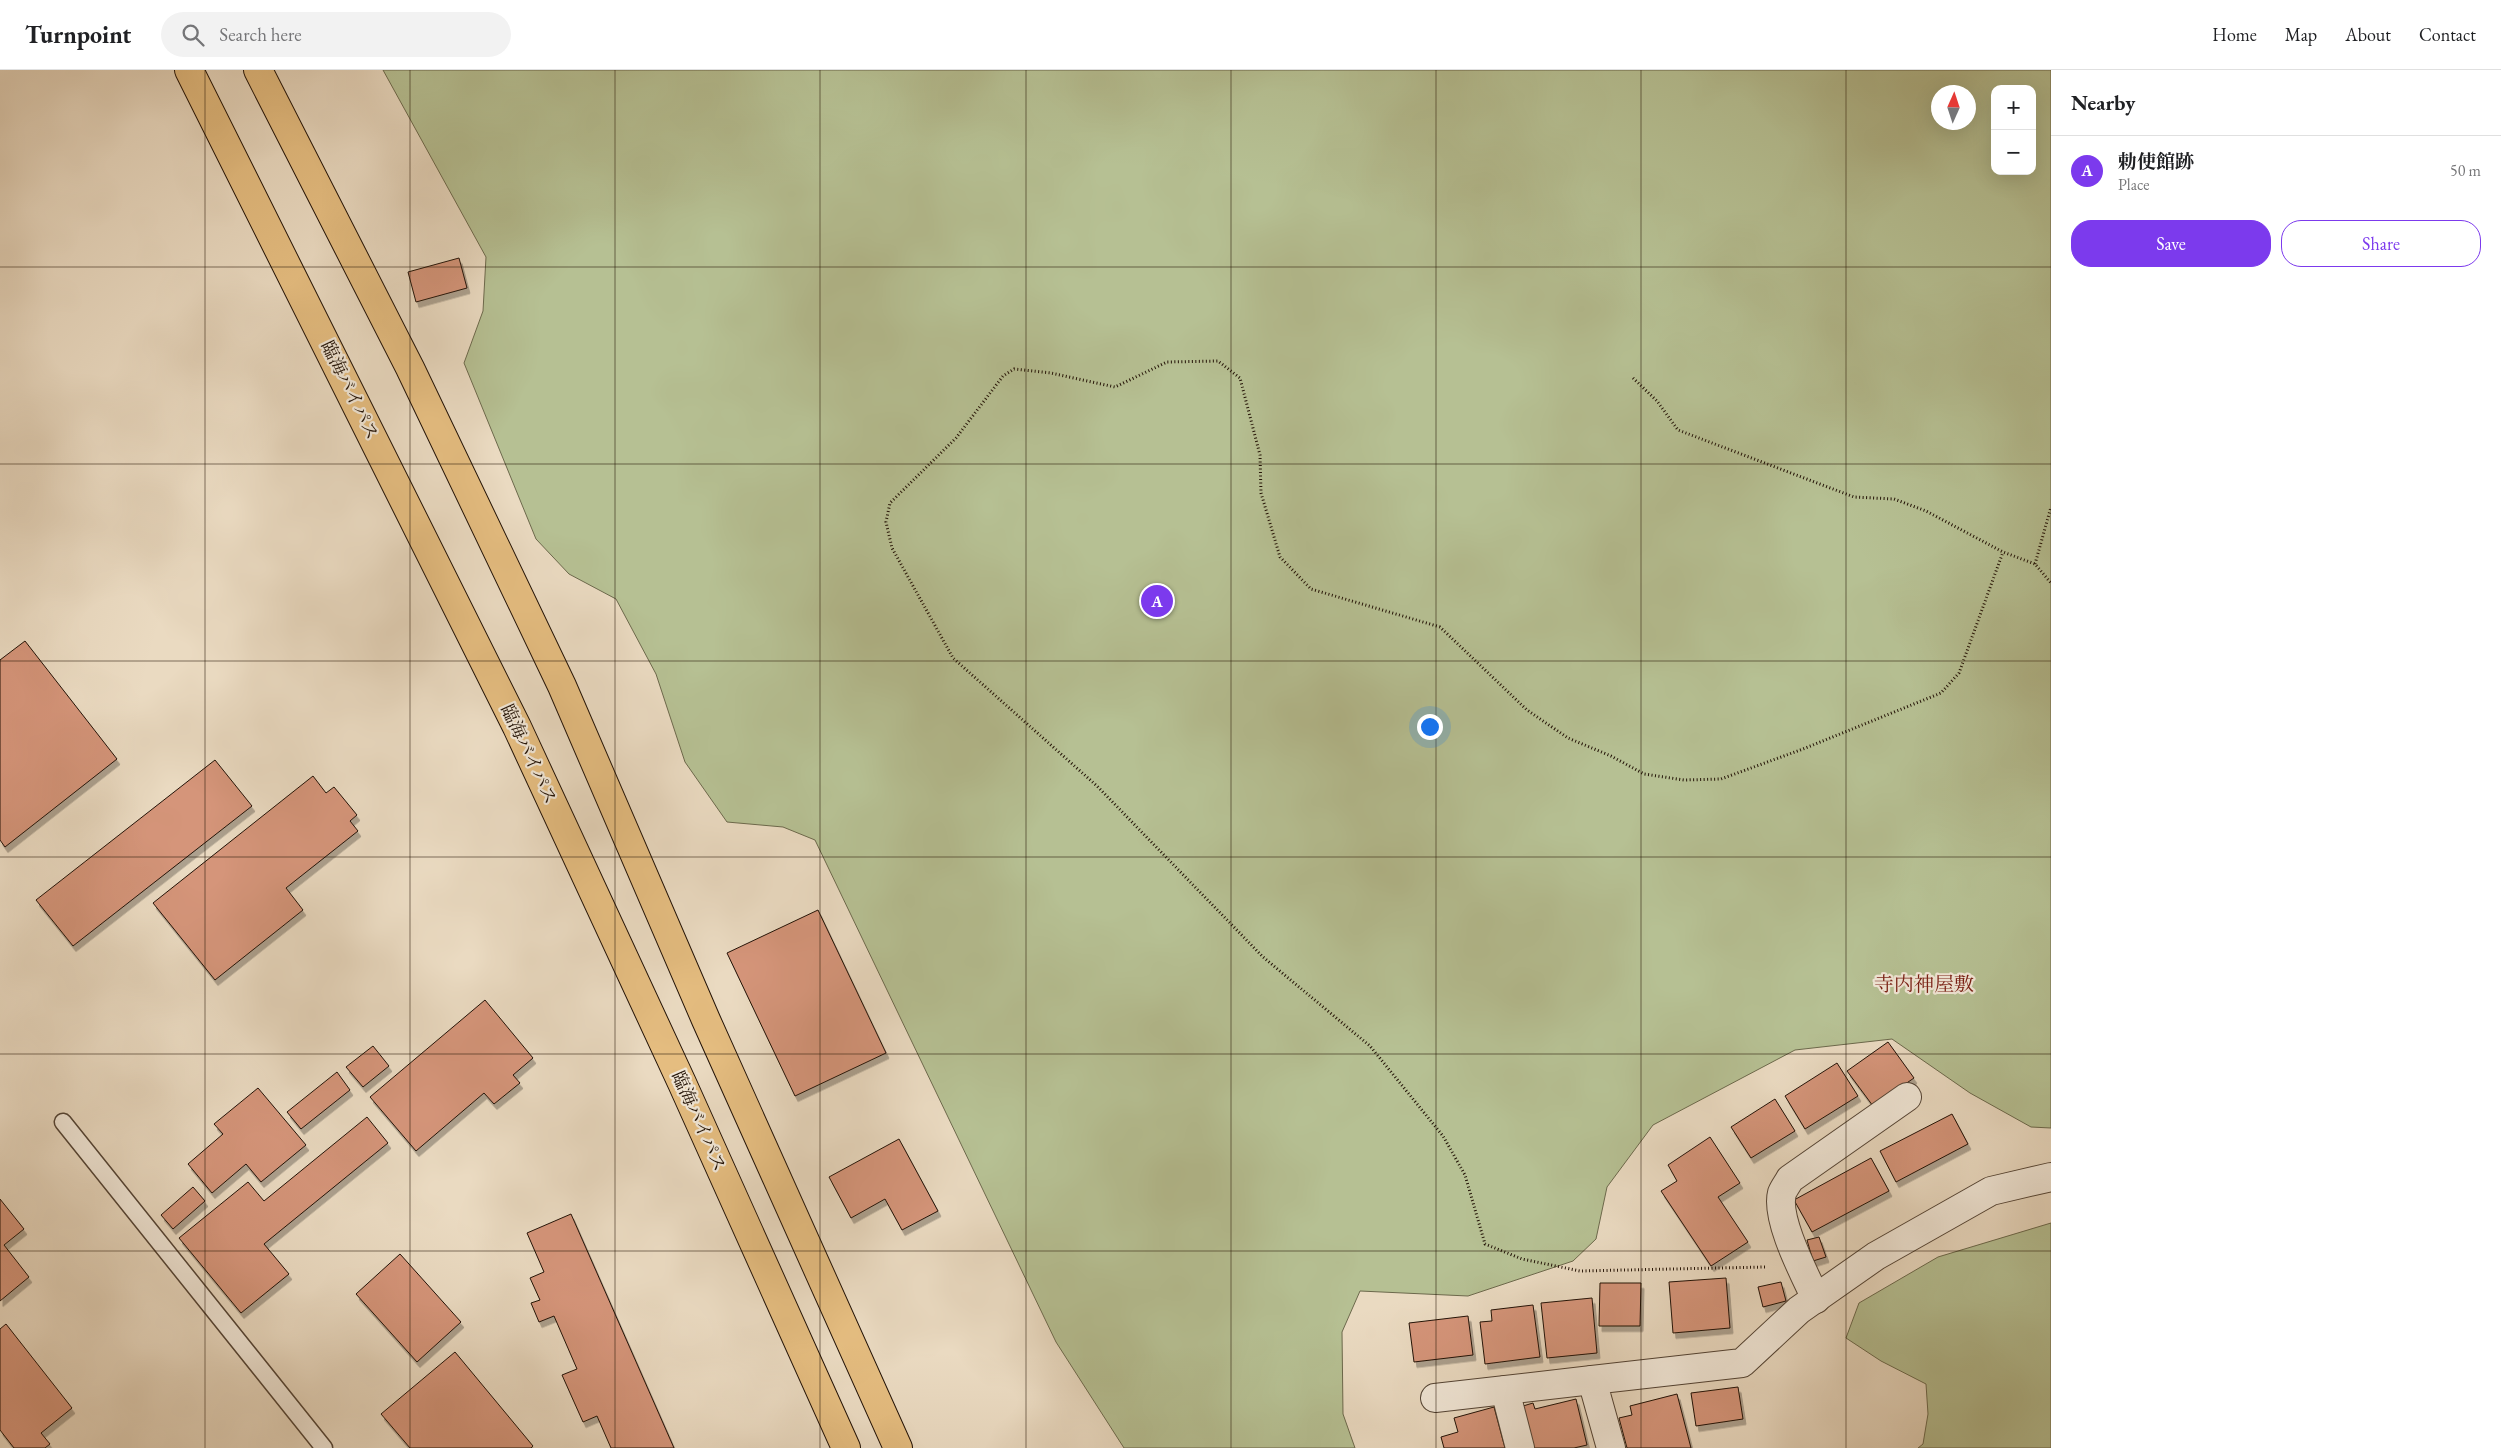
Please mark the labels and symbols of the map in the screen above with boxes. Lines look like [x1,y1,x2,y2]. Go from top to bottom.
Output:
north arrow [1931,85,1976,130]
street label: 臨海バイパス [317,336,384,443]
pin: A [1141,582,1173,620]
street label: 臨海バイパス [496,700,563,807]
your location [1417,714,1443,740]
district label: 寺内神屋敷 [1874,971,1974,997]
street label: 臨海バイパス [667,1067,732,1175]

